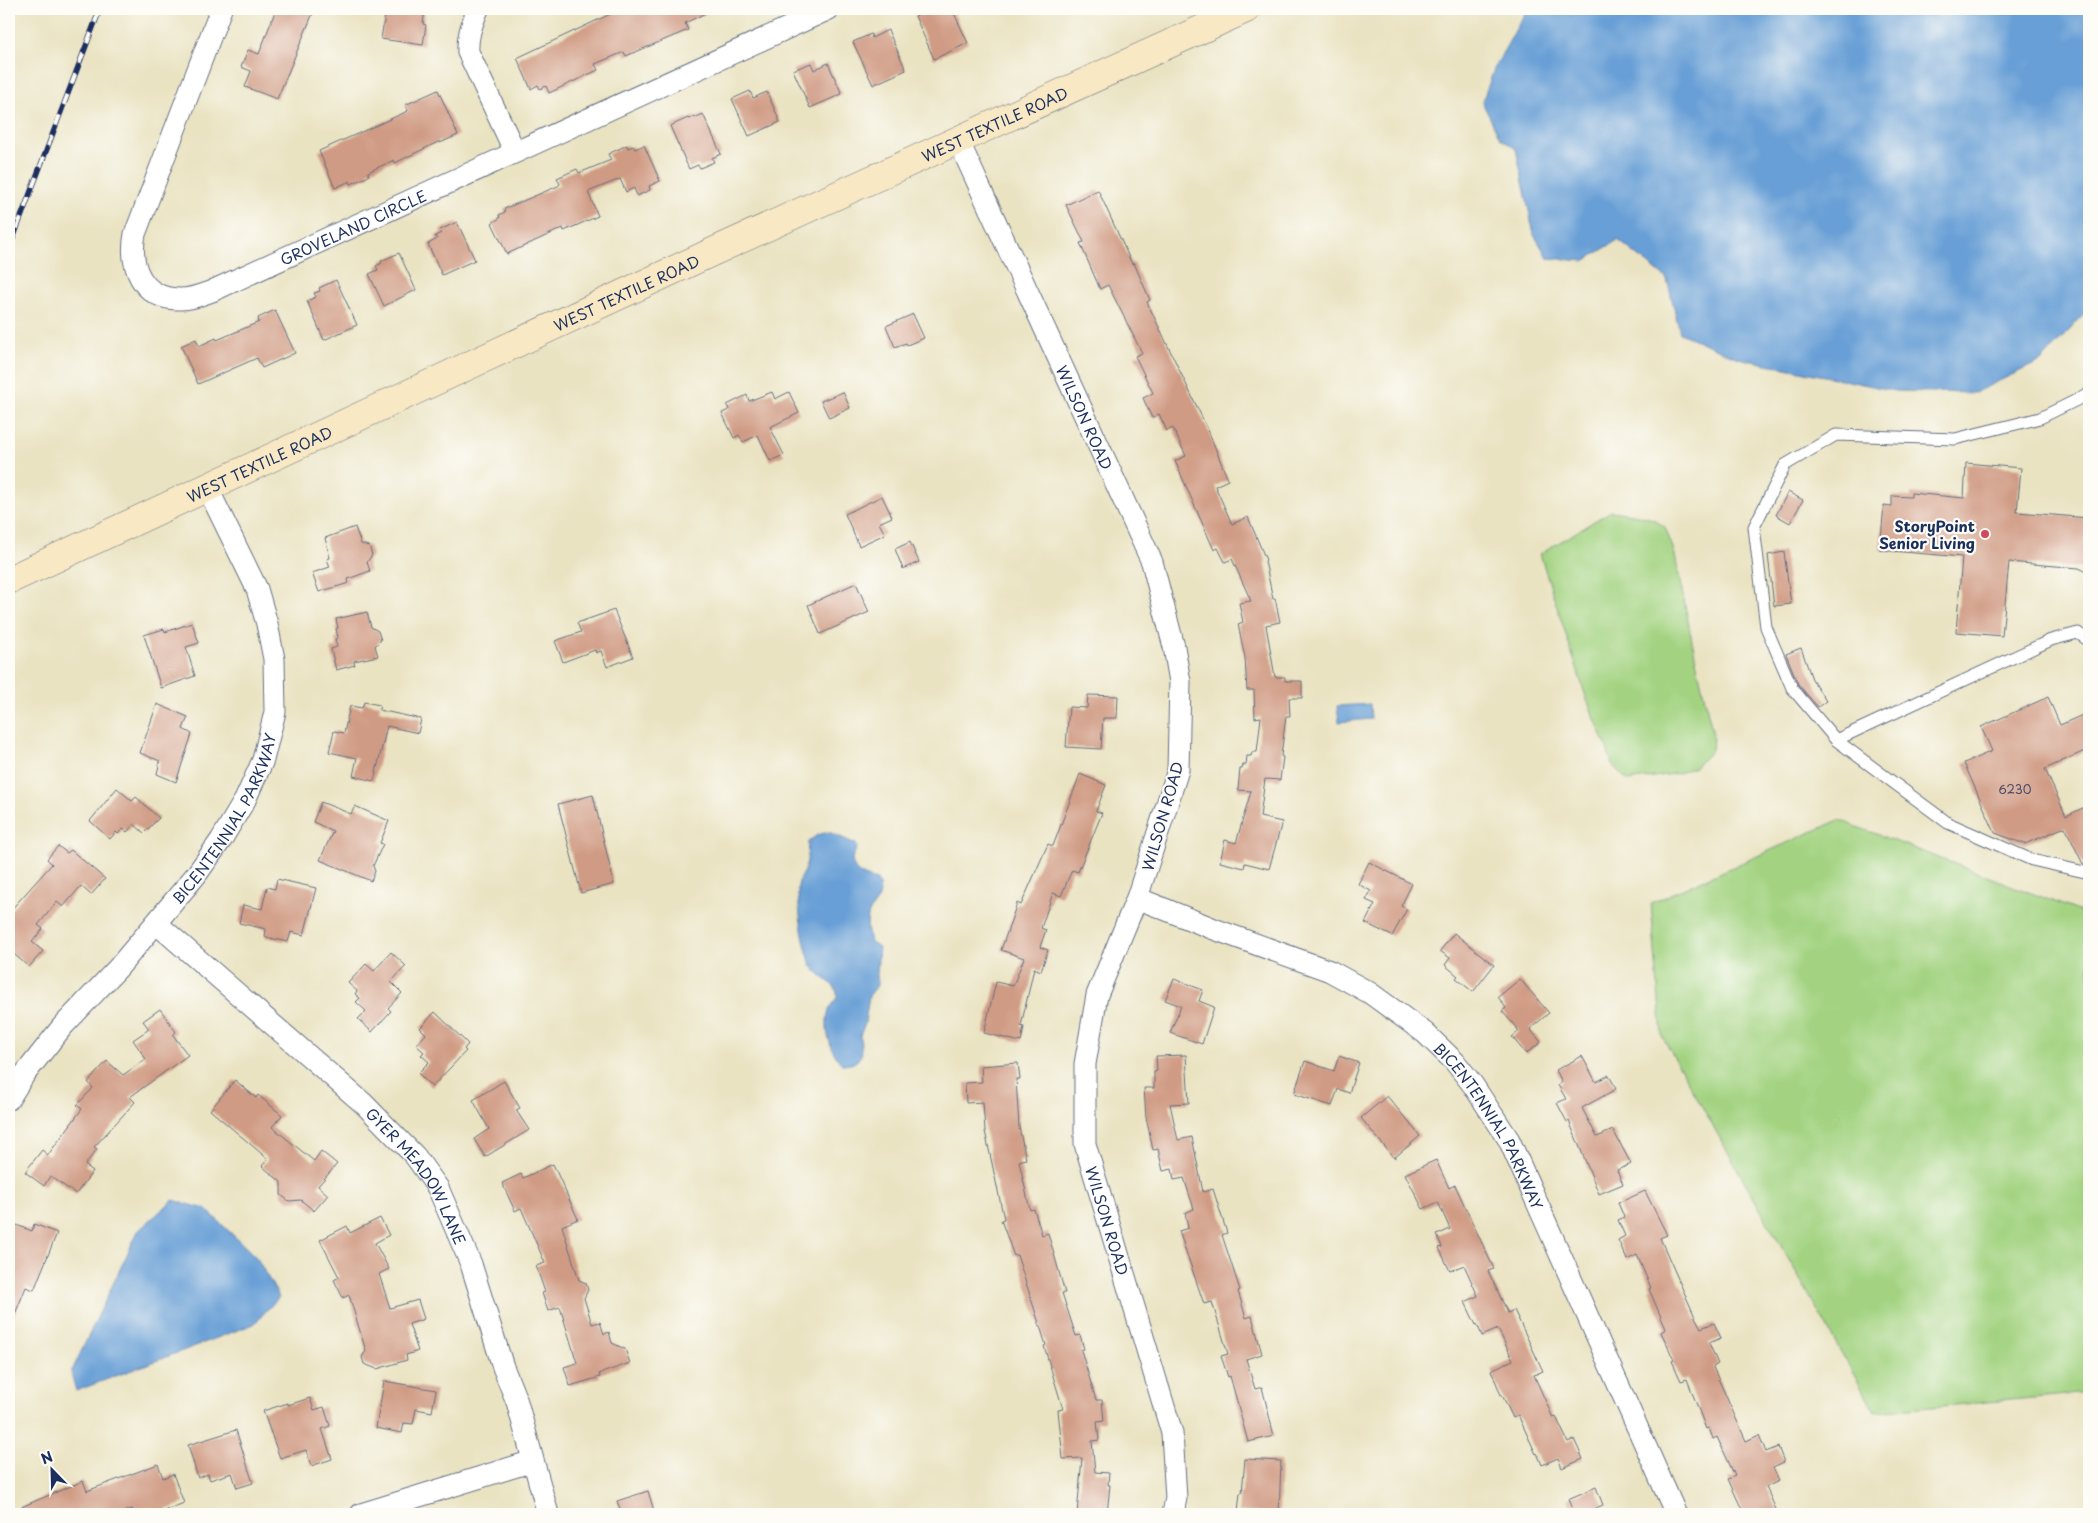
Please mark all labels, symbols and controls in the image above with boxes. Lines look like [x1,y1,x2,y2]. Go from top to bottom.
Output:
street label: WEST TEXTILE ROAD [917,80,1071,167]
street label: GROVELAND CIRCLE [276,183,430,270]
street label: WEST TEXTILE ROAD [549,248,703,336]
street label: WILSON ROAD [1051,361,1119,473]
street label: WEST TEXTILE ROAD [182,419,336,507]
place label: StoryPoint Senior Living [1879,514,1975,554]
marker: StoryPoint Senior Living [1979,528,1991,540]
street label: BICENTENNIAL PARKWAY [166,730,281,908]
street label: WILSON ROAD [1135,759,1189,873]
house number: 6230 [1999,780,2032,798]
street label: BICENTENNIAL PARKWAY [1429,1036,1550,1213]
street label: GYER MEADOW LANE [361,1102,473,1248]
street label: WILSON ROAD [1081,1163,1135,1278]
north arrow [28,1446,78,1496]
text: N [38,1446,56,1469]

